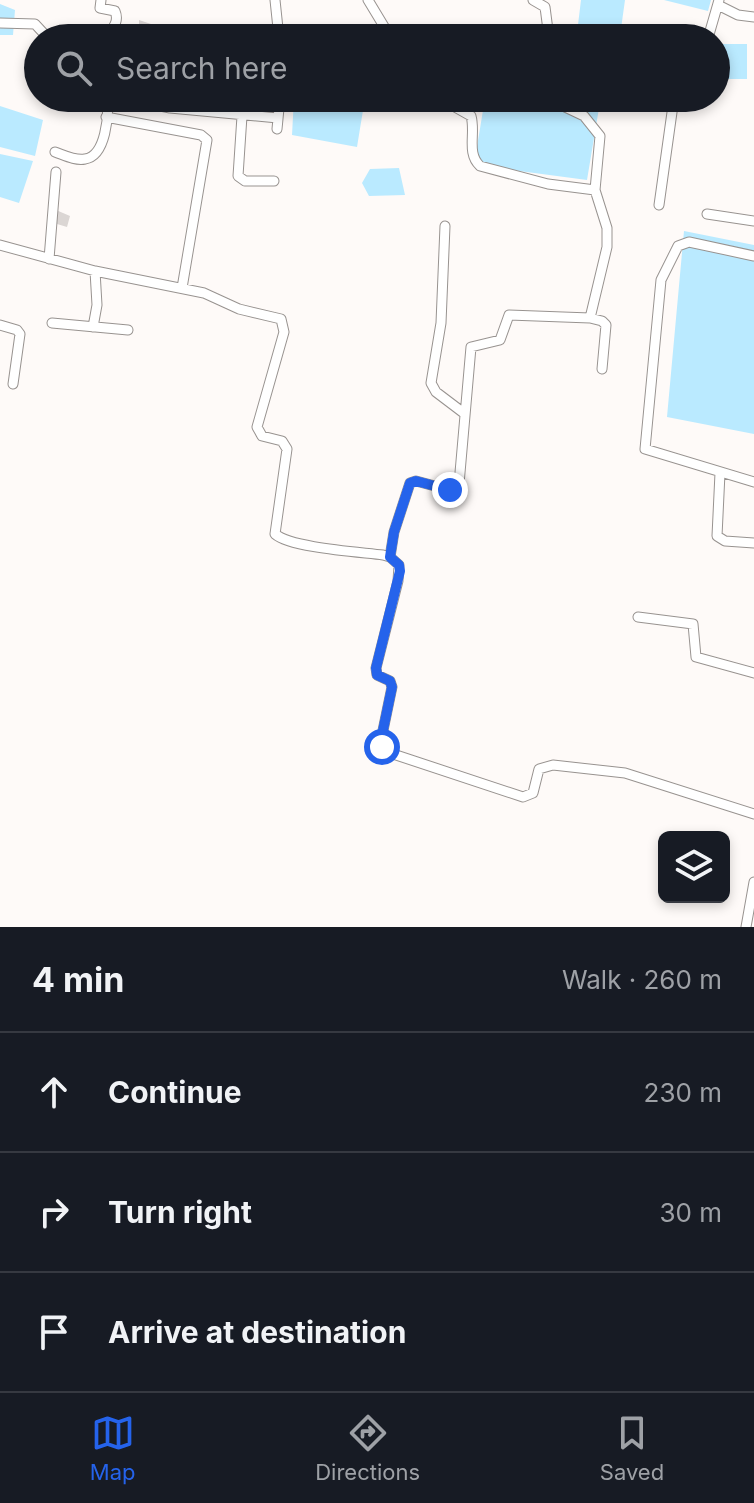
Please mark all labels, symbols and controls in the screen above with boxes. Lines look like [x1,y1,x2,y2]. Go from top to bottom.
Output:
search box [24,24,730,112]
icon: search [52,46,96,90]
text: Search here [116,50,288,86]
route end [432,472,468,508]
route start [364,729,400,765]
map controls [658,831,730,903]
button: layers [658,831,730,903]
text: 4 min [32,959,124,1000]
text: Walk · 260 m [562,964,722,995]
icon: ahead [32,1070,76,1114]
text: Continue [108,1074,242,1110]
text: 230 m [644,1077,722,1108]
icon: right [32,1190,76,1234]
text: Turn right [108,1194,252,1230]
text: 30 m [659,1197,722,1228]
icon: arrive [32,1310,76,1354]
text: Arrive at destination [108,1314,406,1350]
tab: Map [90,1411,136,1485]
tab: Directions [315,1411,420,1485]
tab: Saved [600,1411,664,1485]

